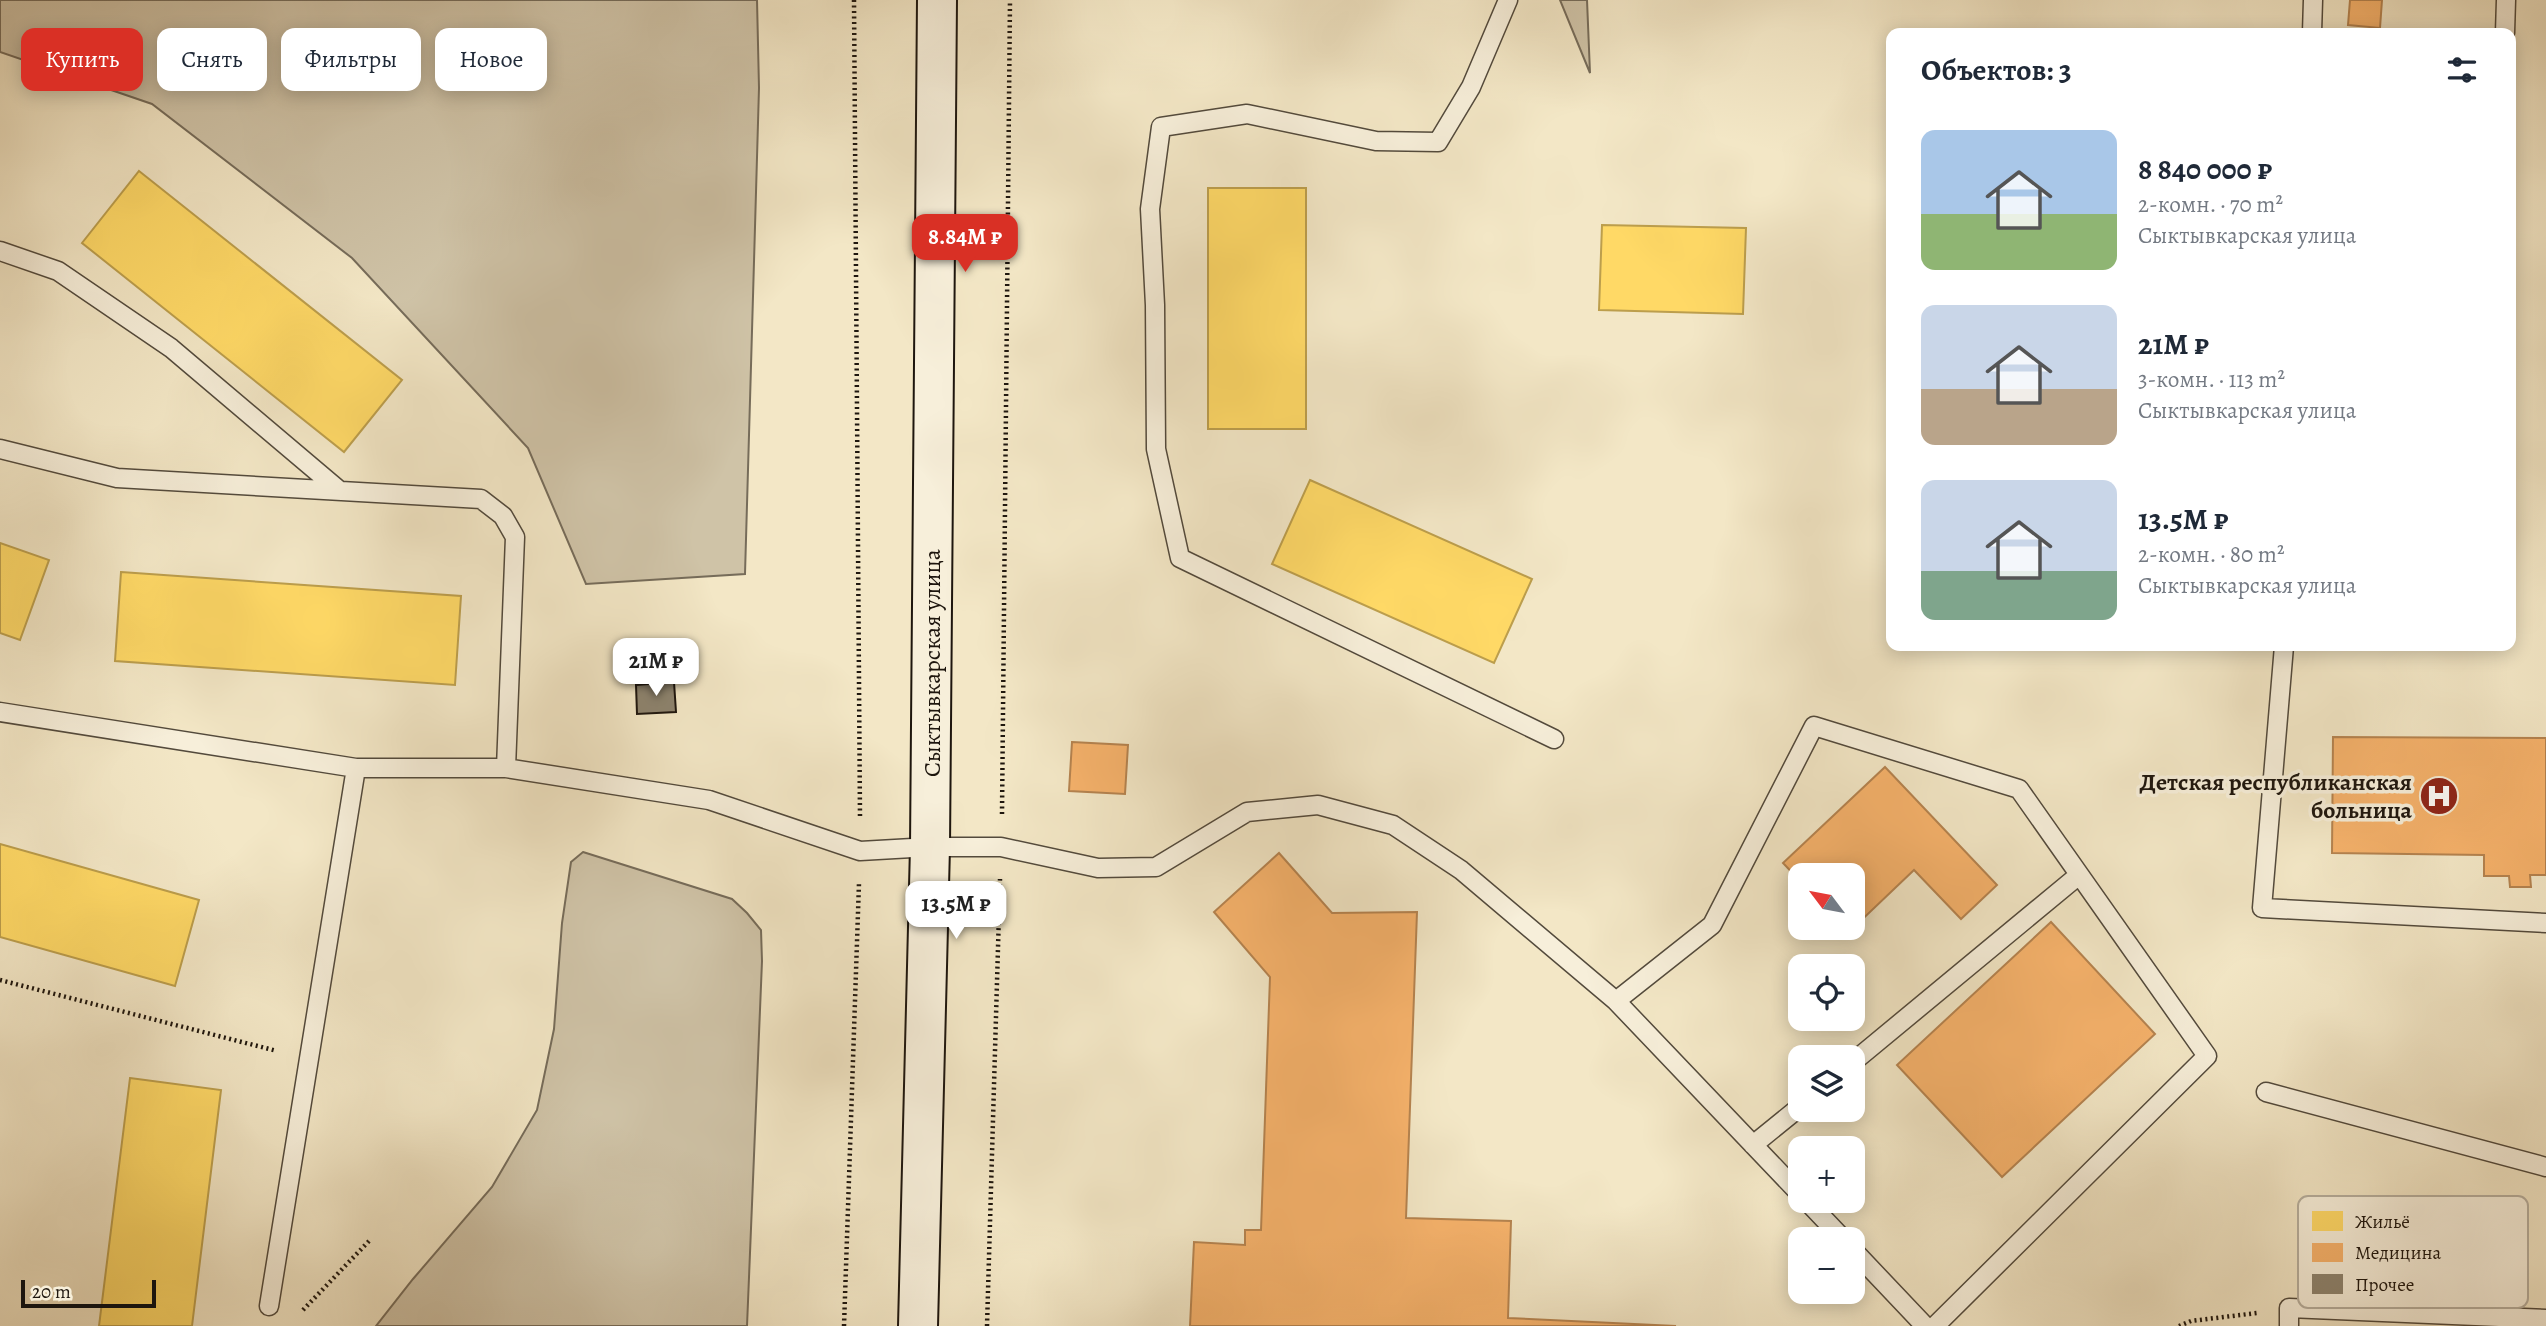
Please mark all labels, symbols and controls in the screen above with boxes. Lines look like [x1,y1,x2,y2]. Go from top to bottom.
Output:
chip: Купить [21,28,143,91]
chip: Снять [157,28,267,91]
chip: Фильтры [281,28,421,91]
chip: Новое [435,28,547,91]
text: Объектов: 3 [1921,50,2072,90]
icon: filters [2443,51,2481,89]
text: 8 840 000 ₽ [2138,149,2272,189]
icon: home [1977,158,2061,242]
text: 2-комн. · 70 m² [2138,189,2283,220]
pin: 8.84M ₽ [900,215,1030,274]
text: Сыктывкарская улица [2138,220,2356,251]
text: 8.84M ₽ [928,221,1002,252]
text: 21M ₽ [2138,324,2209,364]
icon: home [1977,333,2061,417]
text: 3-комн. · 113 m² [2138,364,2285,395]
text: Сыктывкарская улица [2138,395,2356,426]
text: 13.5M ₽ [2138,499,2228,539]
icon: home [1977,508,2061,592]
text: 2-комн. · 80 m² [2138,539,2284,570]
street label: Сыктывкарская улица [916,549,948,777]
text: Сыктывкарская улица [2138,570,2356,601]
pin: 21M ₽ [607,638,705,698]
text: 21M ₽ [629,645,683,676]
place label: Детская республиканская больница [2140,766,2413,826]
hospital icon: Детская республиканская больница [2418,775,2460,817]
north arrow [1788,863,1866,940]
map controls [1788,863,1865,1304]
pin: 13.5M ₽ [891,881,1021,941]
text: 13.5M ₽ [921,888,991,919]
button: locate [1788,954,1865,1031]
button: layers [1788,1045,1865,1122]
button: + [1788,1136,1865,1213]
legend [2298,1196,2528,1308]
text: Жильё [2355,1209,2410,1235]
button: − [1788,1227,1865,1304]
text: Медицина [2355,1240,2442,1266]
text: Прочее [2355,1272,2415,1298]
scale bar [21,1277,156,1309]
text: 20 m [32,1279,71,1305]

